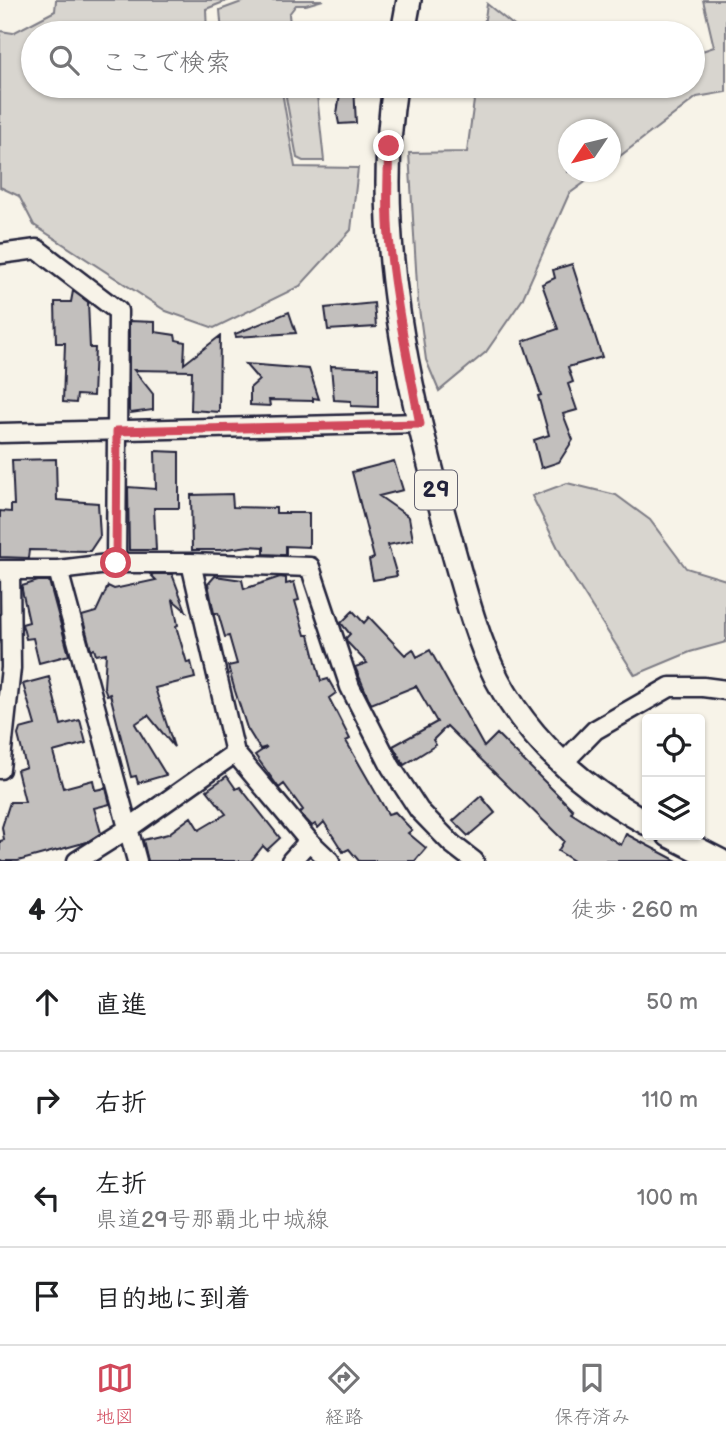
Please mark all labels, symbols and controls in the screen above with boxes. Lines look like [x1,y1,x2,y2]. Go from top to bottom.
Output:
search box [21,21,705,98]
icon: search [45,41,83,79]
text: ここで検索 [101,48,231,79]
north arrow [558,119,621,182]
route end [373,130,404,161]
road number: 29 [415,470,457,510]
route start [100,547,131,578]
map controls [642,714,705,840]
button: locate [642,714,705,777]
button: layers [642,777,705,840]
text: 4 分 [28,893,84,929]
text: 徒歩 · 260 m [571,896,698,924]
icon: ahead [28,983,66,1021]
text: 50 m [646,988,698,1016]
text: 直進 [95,990,147,1021]
icon: right [28,1081,66,1119]
text: 110 m [641,1086,698,1114]
text: 右折 [95,1088,147,1119]
text: 左折 [95,1169,147,1200]
icon: left [28,1179,66,1217]
text: 100 m [637,1184,698,1212]
text: 県道29号那覇北中城線 [95,1206,329,1234]
icon: arrive [28,1277,66,1315]
text: 目的地に到着 [95,1284,251,1315]
tab: 地図 [96,1359,134,1429]
tab: 経路 [325,1359,363,1429]
tab: 保存済み [554,1359,630,1429]

